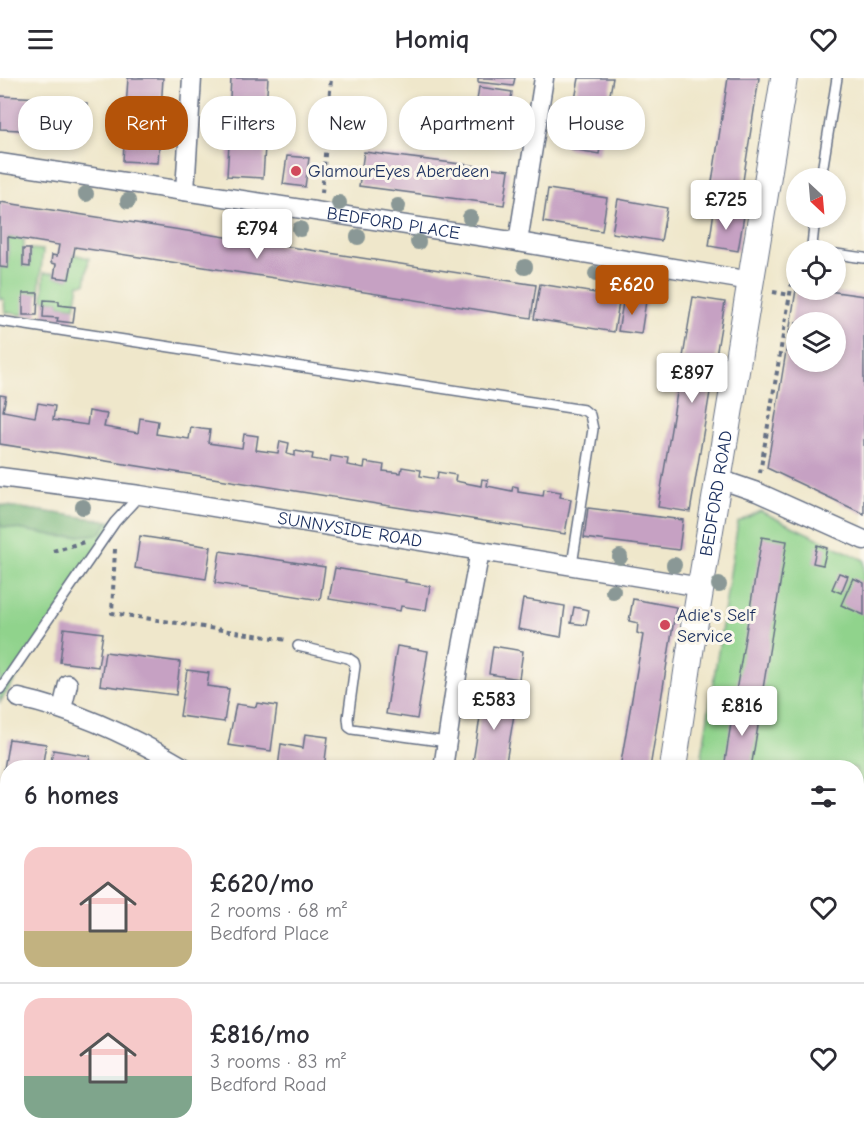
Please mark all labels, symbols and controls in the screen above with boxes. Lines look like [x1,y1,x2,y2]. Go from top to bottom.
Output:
icon: menu [24,23,57,56]
icon: heart [807,23,840,56]
text: Homiq [394,24,470,55]
chip: Buy [18,96,93,150]
chip: Rent [105,96,188,150]
chip: Filters [200,96,296,150]
chip: New [308,96,387,150]
chip: Apartment [399,96,535,150]
chip: House [547,96,645,150]
place label: GlamourEyes Aberdeen [308,161,489,182]
marker: GlamourEyes Aberdeen [289,164,303,178]
north arrow [786,168,846,228]
map controls [786,168,846,372]
pin: £725 [690,180,762,231]
text: £725 [705,188,747,211]
street label: BEDFORD PLACE [325,203,462,244]
pin: £794 [221,209,293,260]
text: £794 [236,217,278,240]
button: locate [786,240,846,300]
pin: £620 [596,265,668,316]
text: £620 [609,273,655,296]
button: layers [786,312,846,372]
pin: £897 [656,353,728,404]
text: £897 [671,361,713,384]
street label: BEDFORD ROAD [696,429,737,558]
street label: SUNNYSIDE ROAD [276,508,424,552]
place label: Adie's Self Service [677,605,756,647]
marker: Adie's Self Service [658,618,672,632]
pin: £583 [458,680,530,731]
pin: £816 [706,686,778,737]
text: £583 [472,688,516,711]
text: £816 [721,694,763,717]
icon: filters [807,780,840,813]
text: 6 homes [24,781,119,811]
text: £620/mo [210,869,314,899]
icon: home [72,871,144,943]
icon: heart [807,891,840,924]
text: 2 rooms · 68 m² [210,899,347,922]
text: Bedford Place [210,922,329,945]
text: £816/mo [210,1020,310,1050]
icon: home [72,1022,144,1094]
icon: heart [807,1042,840,1075]
text: 3 rooms · 83 m² [210,1050,346,1073]
text: Bedford Road [210,1073,327,1096]

